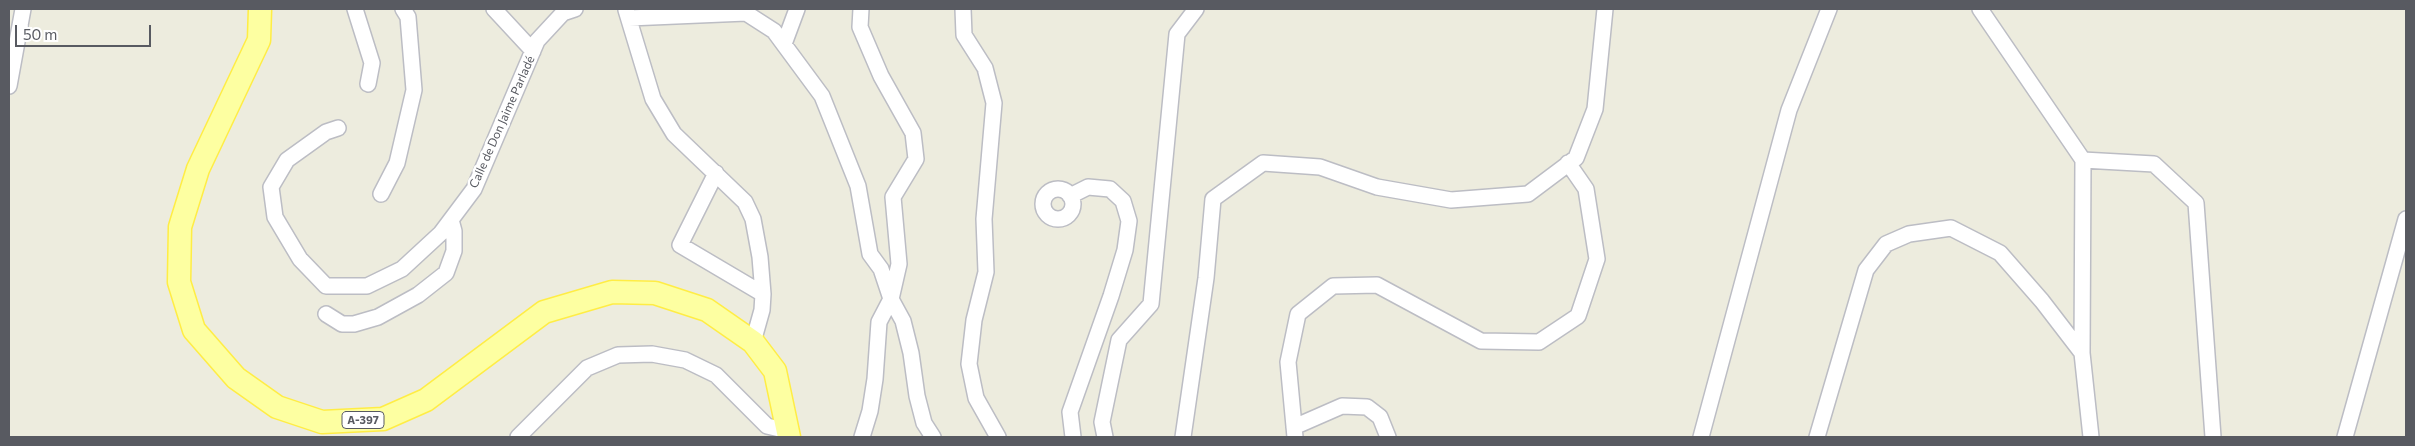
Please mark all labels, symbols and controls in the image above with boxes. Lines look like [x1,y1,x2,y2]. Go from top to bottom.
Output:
scale bar [18,15,154,47]
text: 50 m [23,25,57,43]
street label: Calle de Don Jaime Parladé [466,54,538,190]
road number: A-397 [342,412,384,428]

